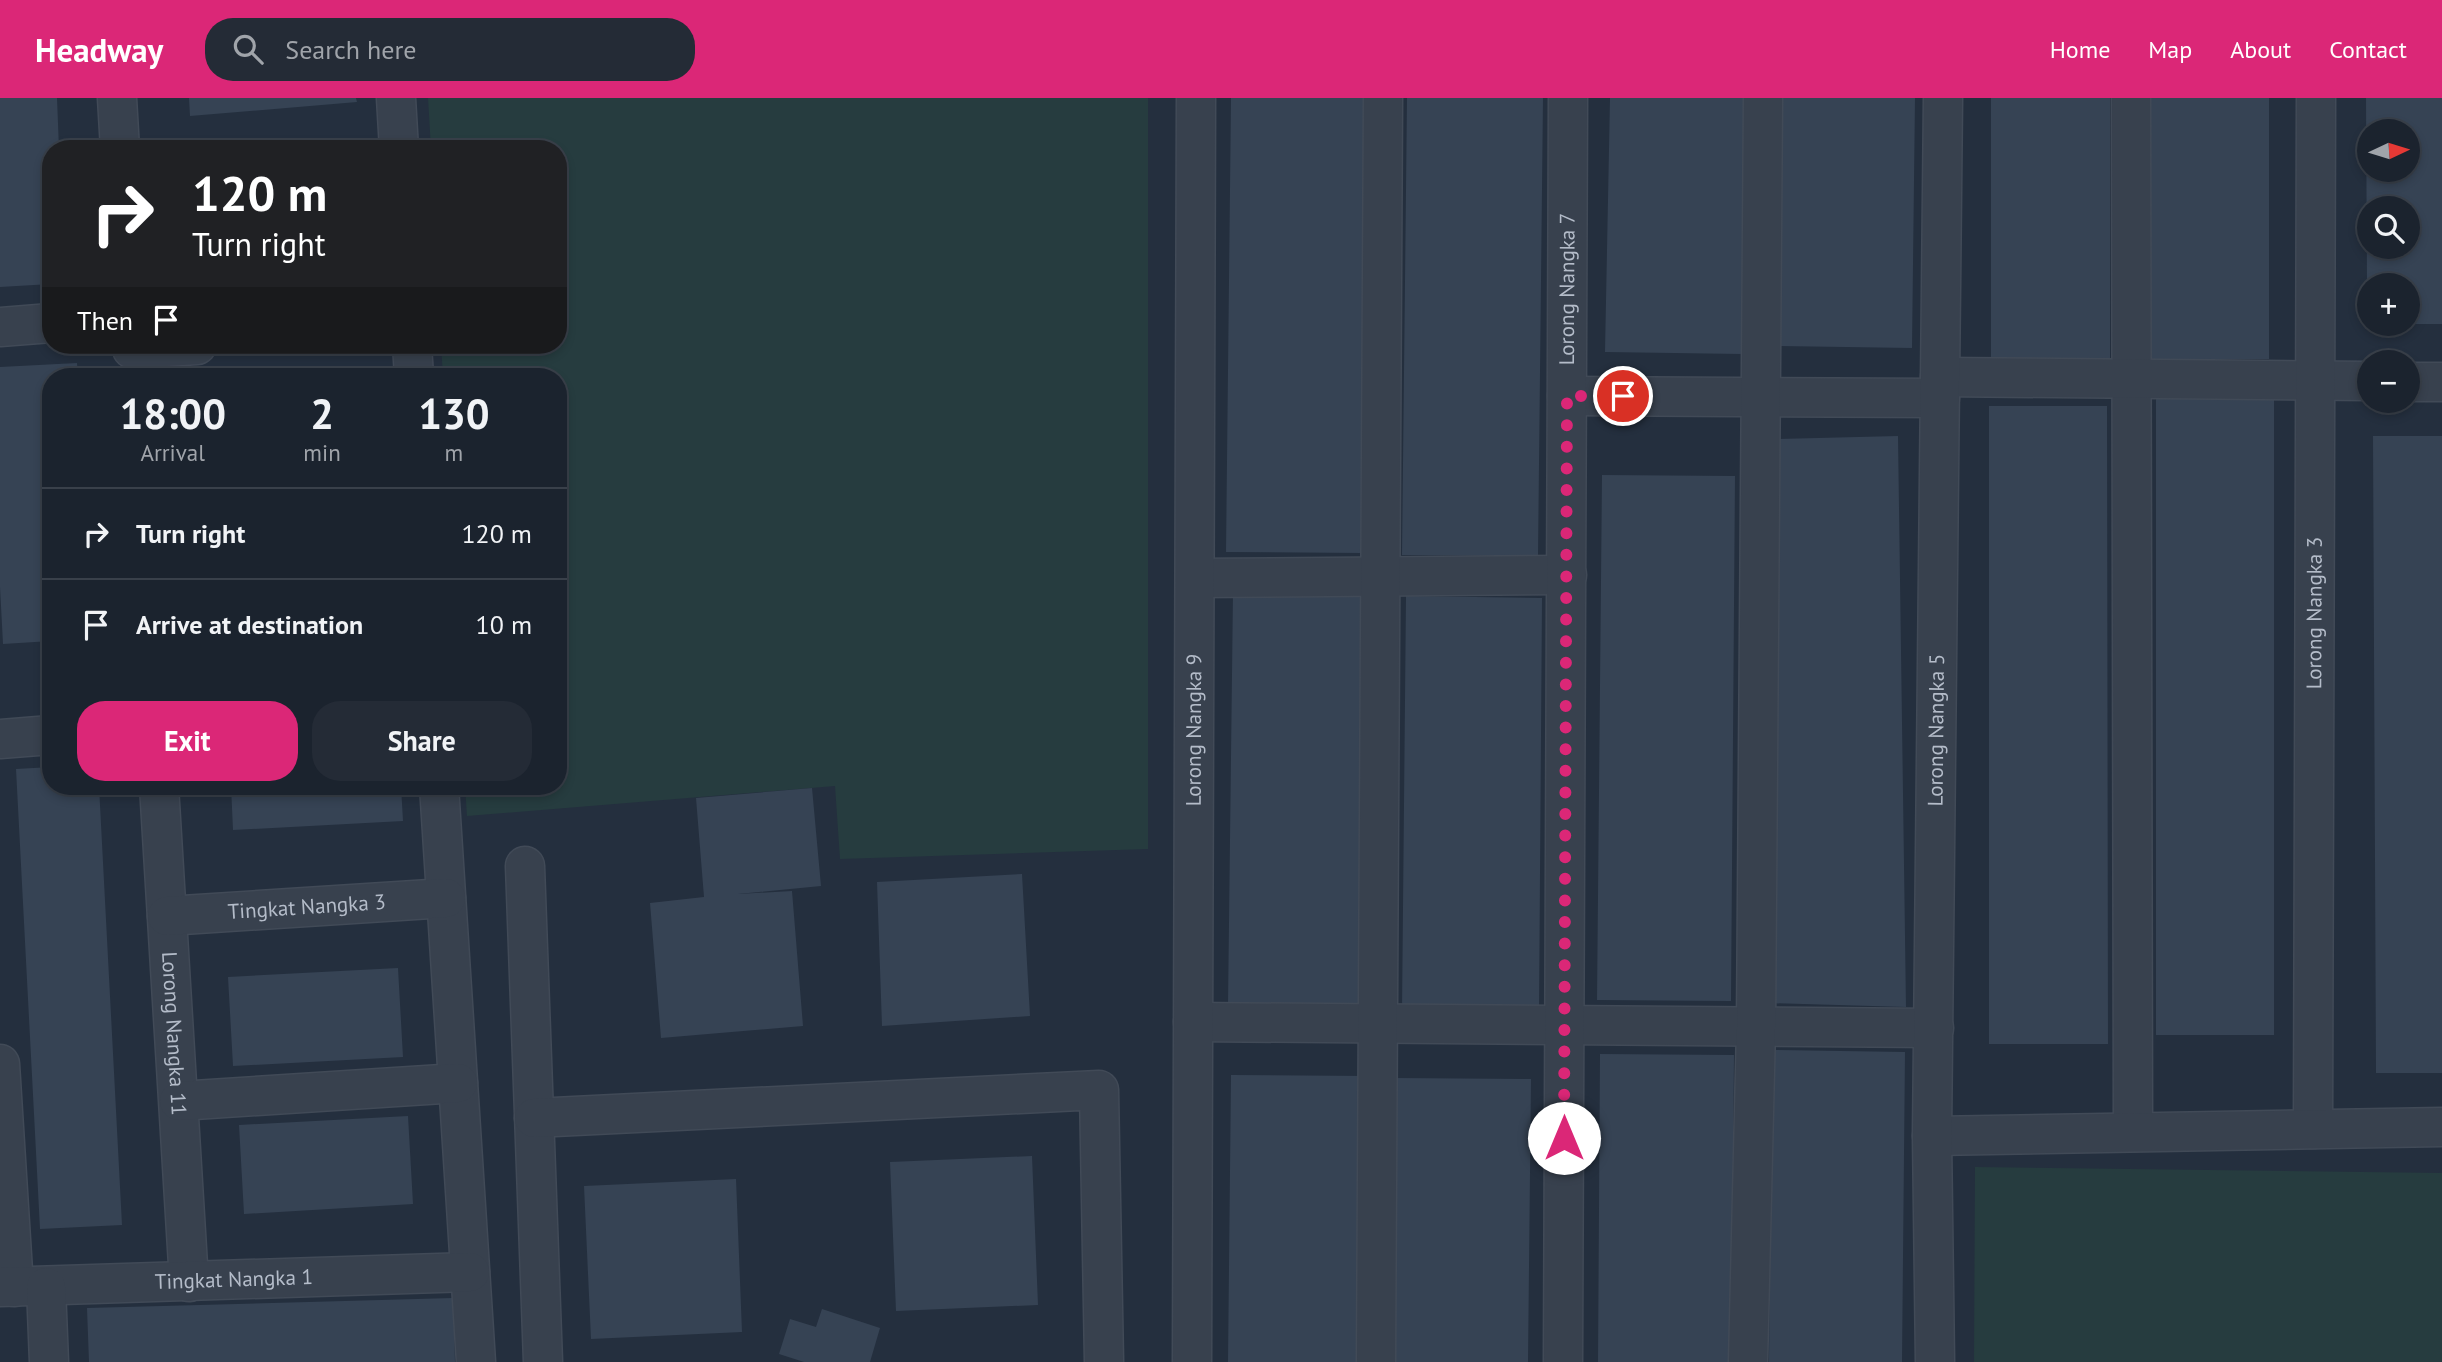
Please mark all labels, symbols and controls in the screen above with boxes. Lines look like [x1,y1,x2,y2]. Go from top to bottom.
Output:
search box [205,18,695,81]
text: Headway [35,28,163,71]
icon: search [229,30,267,68]
text: Search here [285,33,416,66]
text: Home [2050,34,2110,65]
text: Map [2148,34,2192,65]
text: About [2230,34,2291,65]
text: Contact [2329,34,2407,65]
north arrow [2357,119,2420,182]
map controls [2357,119,2420,413]
text: 120 m [192,161,327,225]
icon: right [77,168,168,259]
button: search [2357,196,2420,259]
street label: Lorong Nangka 7 [1553,213,1581,365]
text: Turn right [192,223,326,265]
button: + [2357,273,2420,336]
icon: arrive [147,301,185,339]
text: Then [77,304,133,337]
button: − [2357,350,2420,413]
pin [1593,366,1653,426]
icon: arrive [1604,377,1642,415]
text: 18:00 [119,386,226,441]
text: 2 [310,386,334,441]
text: 130 [418,386,490,441]
text: Arrival [140,438,205,467]
text: min [303,438,341,467]
text: m [445,438,463,467]
icon: right [77,515,115,553]
text: Turn right [136,517,245,550]
text: 120 m [461,517,532,550]
street label: Lorong Nangka 3 [2300,537,2328,689]
icon: arrive [77,606,115,644]
text: Arrive at destination [136,608,363,641]
text: 10 m [476,608,532,641]
street label: Lorong Nangka 9 [1180,654,1207,806]
street label: Lorong Nangka 5 [1921,654,1950,806]
button: Exit [77,701,298,781]
button: Share [312,701,532,781]
street label: Tingkat Nangka 3 [227,888,386,925]
street label: Lorong Nangka 11 [156,951,193,1116]
position arrow [1527,1101,1601,1175]
street label: Tingkat Nangka 1 [154,1263,313,1295]

